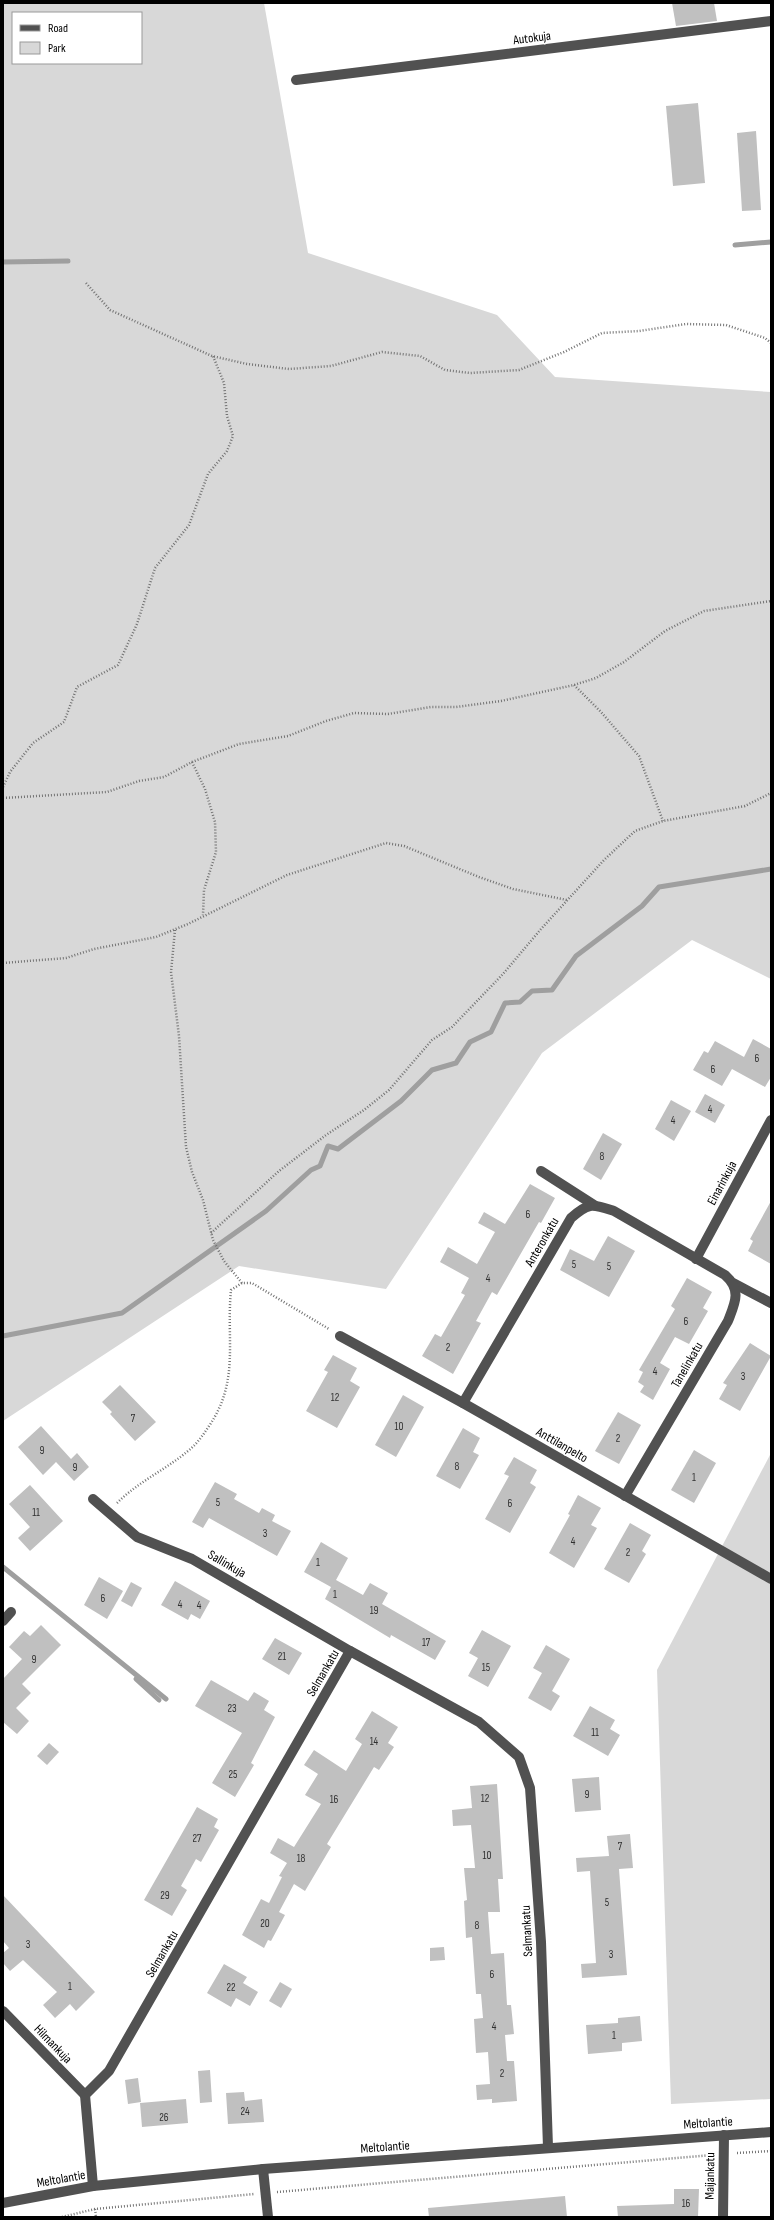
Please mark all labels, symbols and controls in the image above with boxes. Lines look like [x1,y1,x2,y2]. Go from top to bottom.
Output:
legend [12,12,142,64]
text: Road [48,21,68,36]
street label: Autokuja [511,28,552,48]
text: Park [48,41,66,56]
house number: 6 [755,1052,760,1065]
house number: 6 [711,1063,716,1076]
house number: 4 [708,1103,713,1116]
house number: 4 [671,1114,676,1127]
house number: 8 [600,1150,605,1163]
street label: Einarinkuja [704,1158,740,1208]
house number: 6 [526,1208,531,1221]
street label: Anteronkatu [521,1214,563,1270]
house number: 5 [572,1258,576,1271]
house number: 5 [607,1260,611,1273]
house number: 4 [486,1272,491,1285]
house number: 6 [684,1315,689,1328]
street label: Tanelinkatu [668,1339,706,1391]
house number: 2 [446,1341,451,1354]
house number: 4 [653,1365,658,1378]
house number: 3 [741,1370,746,1383]
house number: 12 [331,1391,340,1404]
house number: 7 [131,1412,136,1425]
house number: 10 [395,1420,403,1433]
street label: Anttilanpelto [532,1423,591,1466]
house number: 2 [616,1432,621,1445]
house number: 9 [40,1444,45,1457]
house number: 8 [455,1460,460,1473]
house number: 9 [73,1461,78,1474]
house number: 1 [692,1471,696,1484]
house number: 5 [216,1496,220,1509]
house number: 6 [508,1497,513,1510]
house number: 11 [32,1506,40,1519]
house number: 3 [263,1527,268,1540]
house number: 4 [571,1535,576,1548]
house number: 2 [626,1546,631,1559]
street label: Sallinkuja [205,1547,249,1581]
house number: 1 [316,1556,320,1569]
house number: 1 [333,1588,337,1601]
house number: 6 [101,1592,106,1605]
house number: 4 [178,1598,183,1611]
house number: 4 [197,1599,202,1612]
house number: 19 [370,1604,378,1617]
house number: 17 [422,1636,431,1649]
street label: Selmankatu [303,1647,343,1699]
house number: 21 [278,1650,286,1663]
house number: 9 [32,1653,37,1666]
house number: 15 [482,1661,490,1674]
house number: 23 [227,1702,237,1715]
house number: 11 [591,1726,599,1739]
house number: 14 [370,1735,379,1748]
house number: 25 [229,1768,237,1781]
house number: 9 [585,1788,590,1801]
house number: 12 [481,1792,490,1805]
house number: 16 [330,1793,339,1806]
house number: 27 [193,1832,202,1845]
house number: 7 [618,1840,623,1853]
house number: 10 [483,1849,491,1862]
house number: 18 [297,1852,306,1865]
house number: 29 [160,1889,170,1902]
house number: 5 [605,1896,609,1909]
street label: Selmankatu [518,1905,536,1957]
house number: 20 [260,1917,270,1930]
house number: 8 [475,1919,480,1932]
street label: Selmankatu [142,1928,182,1980]
house number: 3 [26,1938,31,1951]
house number: 3 [609,1948,614,1961]
house number: 6 [490,1968,495,1981]
house number: 1 [68,1980,72,1993]
house number: 22 [226,1981,236,1994]
house number: 4 [492,2020,497,2033]
street label: Hilmankuja [31,2021,75,2067]
house number: 1 [612,2029,616,2042]
house number: 2 [500,2067,505,2080]
house number: 24 [240,2105,250,2118]
house number: 26 [159,2111,169,2124]
street label: Meltolantie [683,2113,733,2133]
street label: Meltolantie [360,2137,410,2157]
street label: Maijankatu [702,2152,718,2200]
street label: Meltolantie [35,2167,87,2191]
house number: 16 [682,2197,691,2210]

